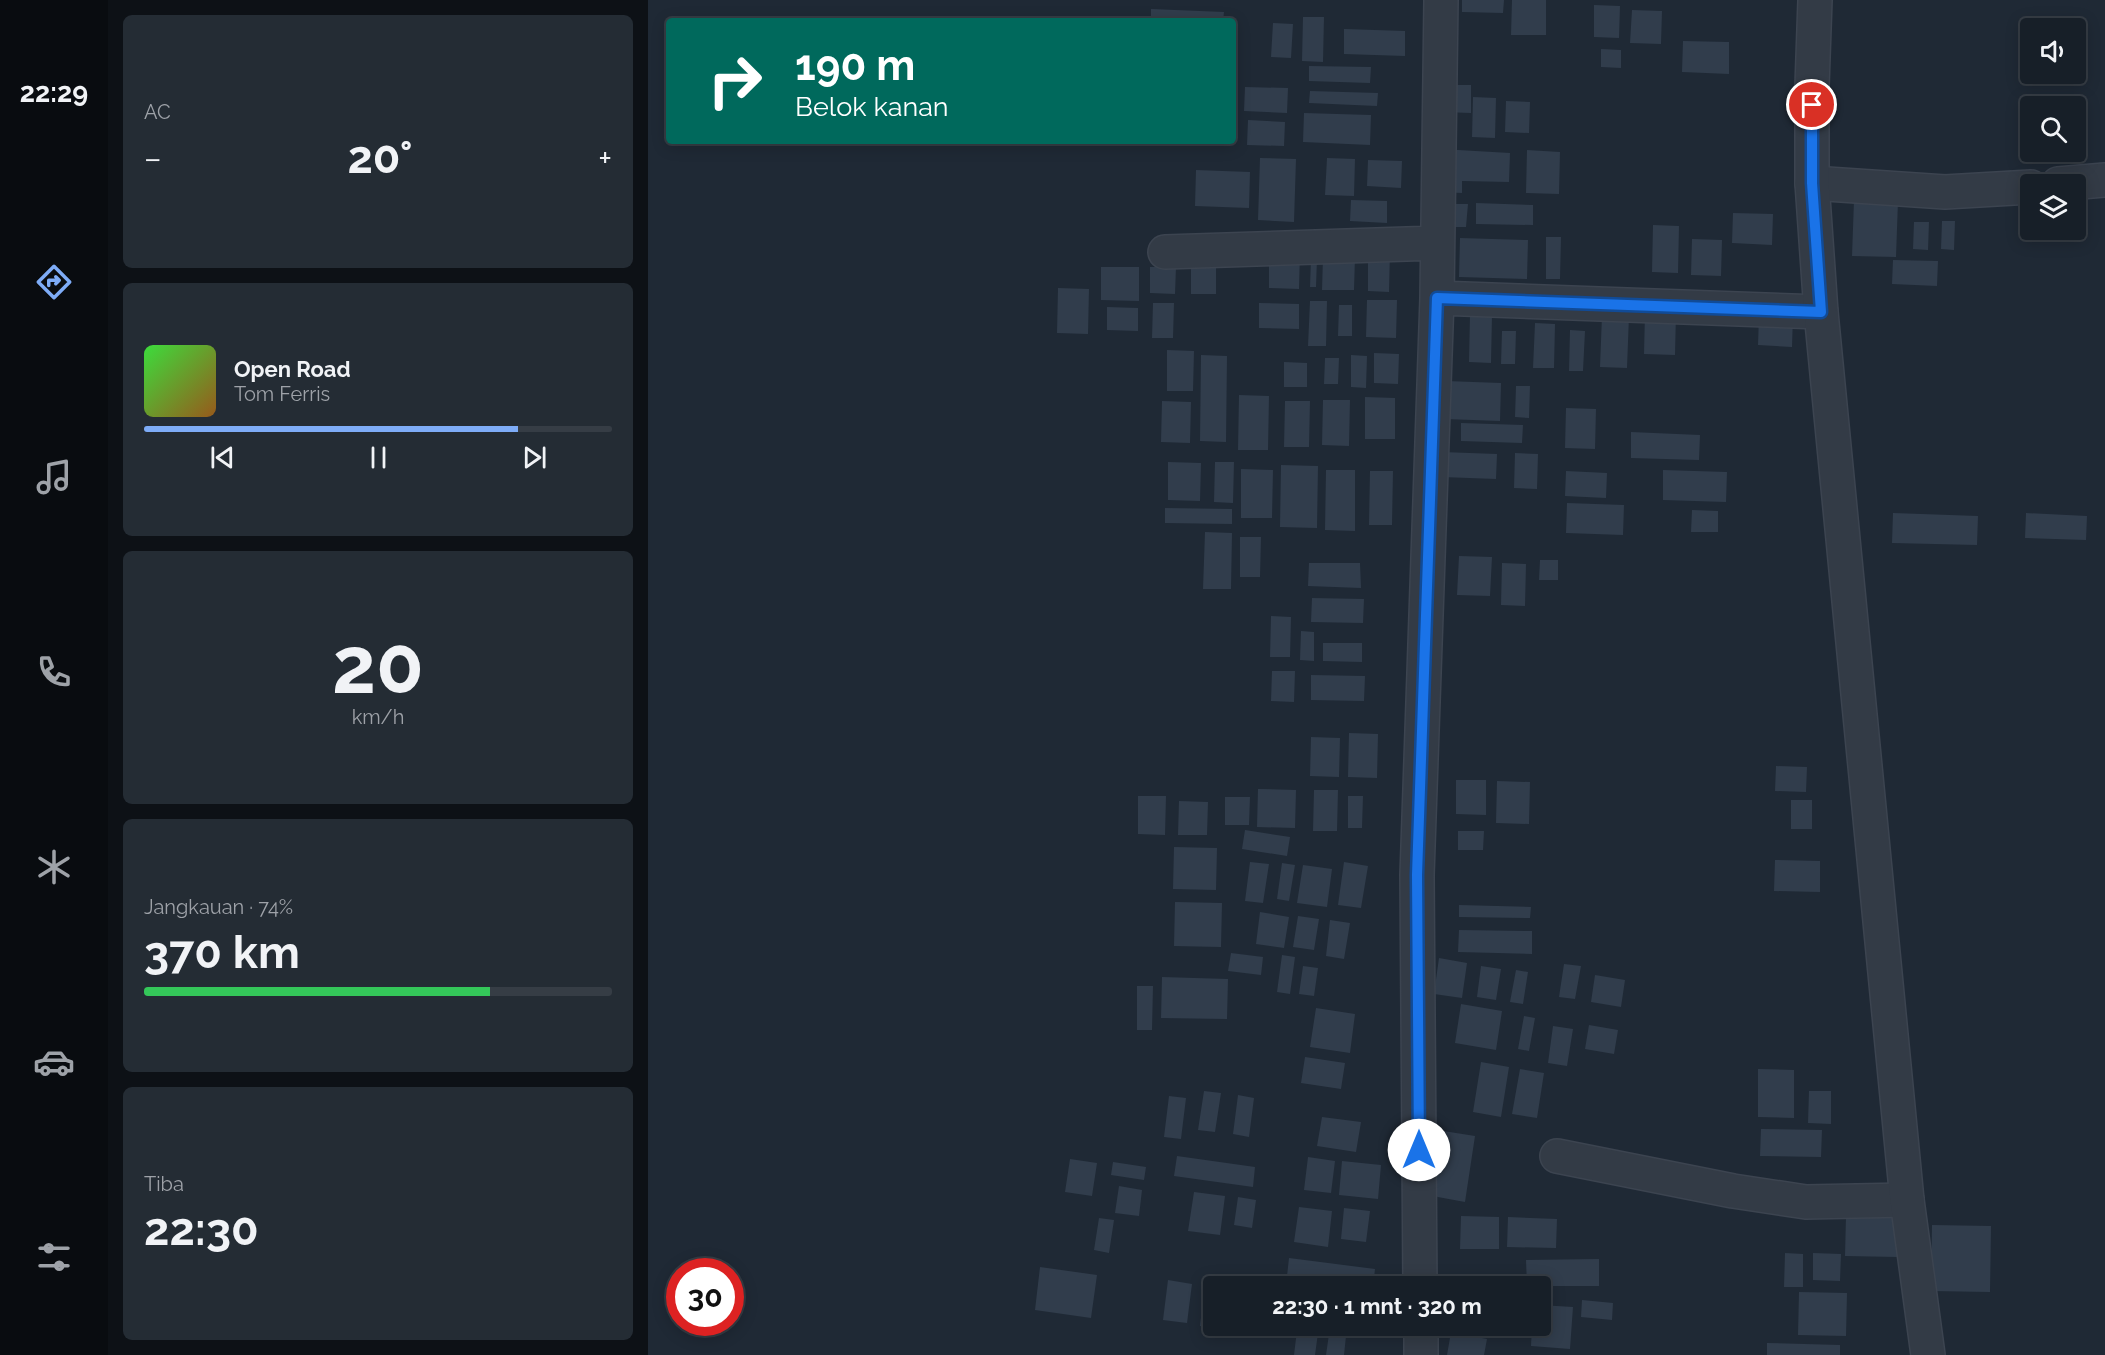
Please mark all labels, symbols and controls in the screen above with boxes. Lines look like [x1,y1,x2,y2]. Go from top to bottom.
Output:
map controls [2020,18,2086,240]
button: sound [2020,18,2086,84]
text: 190 m [795,41,915,90]
icon: right [696,42,774,120]
text: 22:29 [20,77,88,108]
pin [1786,79,1837,130]
icon: arrive [1795,88,1828,121]
text: Belok kanan [795,91,949,122]
button: search [2020,96,2086,162]
text: AC [144,100,171,124]
text: 20° [347,131,413,184]
text: − [144,139,162,178]
text: + [598,139,612,178]
button: layers [2020,174,2086,240]
icon: directions [33,261,75,303]
text: Open Road [234,356,351,382]
text: Tom Ferris [234,382,330,406]
icon: previous [206,441,239,474]
icon: pause [362,441,395,474]
icon: next [518,441,551,474]
icon: music [33,456,75,498]
text: 20 [332,620,424,711]
icon: phone [33,651,75,693]
text: km/h [352,705,404,729]
icon: climate [33,846,75,888]
text: Jangkauan · 74% [144,895,293,919]
text: 370 km [144,926,300,979]
icon: car [33,1041,75,1083]
position arrow [1387,1118,1451,1182]
text: Tiba [144,1172,184,1196]
text: 22:30 [144,1203,259,1256]
icon: filters [33,1236,75,1278]
speed limit sign: 30 [666,1258,744,1336]
text: 22:30 · 1 mnt · 320 m [1272,1293,1482,1319]

